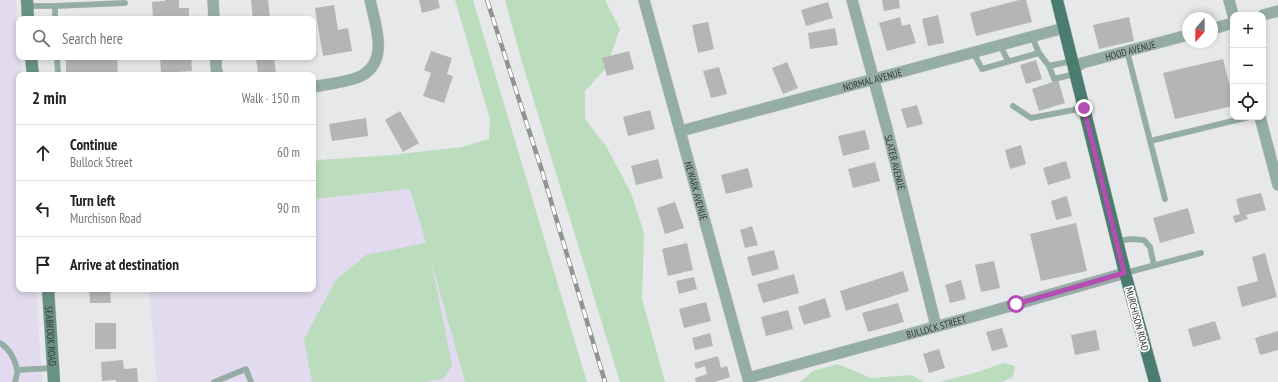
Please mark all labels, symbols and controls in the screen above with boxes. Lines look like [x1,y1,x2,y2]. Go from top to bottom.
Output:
north arrow [1182,12,1218,48]
map controls [1230,12,1266,120]
button: + [1230,12,1266,48]
search box [16,16,316,60]
icon: search [30,27,52,49]
text: Search here [62,29,123,48]
street label: HOOD AVENUE [1104,37,1157,63]
button: − [1230,48,1266,84]
street label: NORMAL AVENUE [841,65,903,94]
button: locate [1230,84,1266,120]
text: 2 min [32,87,66,109]
text: Walk · 150 m [242,90,300,107]
route end [1075,99,1093,117]
street label: SLATER AVENUE [882,133,908,191]
text: Continue [70,135,117,154]
icon: ahead [32,142,54,164]
text: 60 m [277,144,300,161]
text: Bullock Street [70,154,132,171]
street label: NEWARK AVENUE [682,160,711,222]
text: Turn left [70,191,115,210]
icon: left [32,198,54,220]
text: 90 m [277,200,300,217]
text: Murchison Road [70,210,141,227]
icon: arrive [32,254,54,276]
text: Arrive at destination [70,255,179,274]
street label: MURCHISON ROAD [1122,286,1152,352]
route start [1007,295,1025,313]
street label: SEABROOK ROAD [43,305,59,366]
street label: BULLOCK STREET [905,312,968,341]

